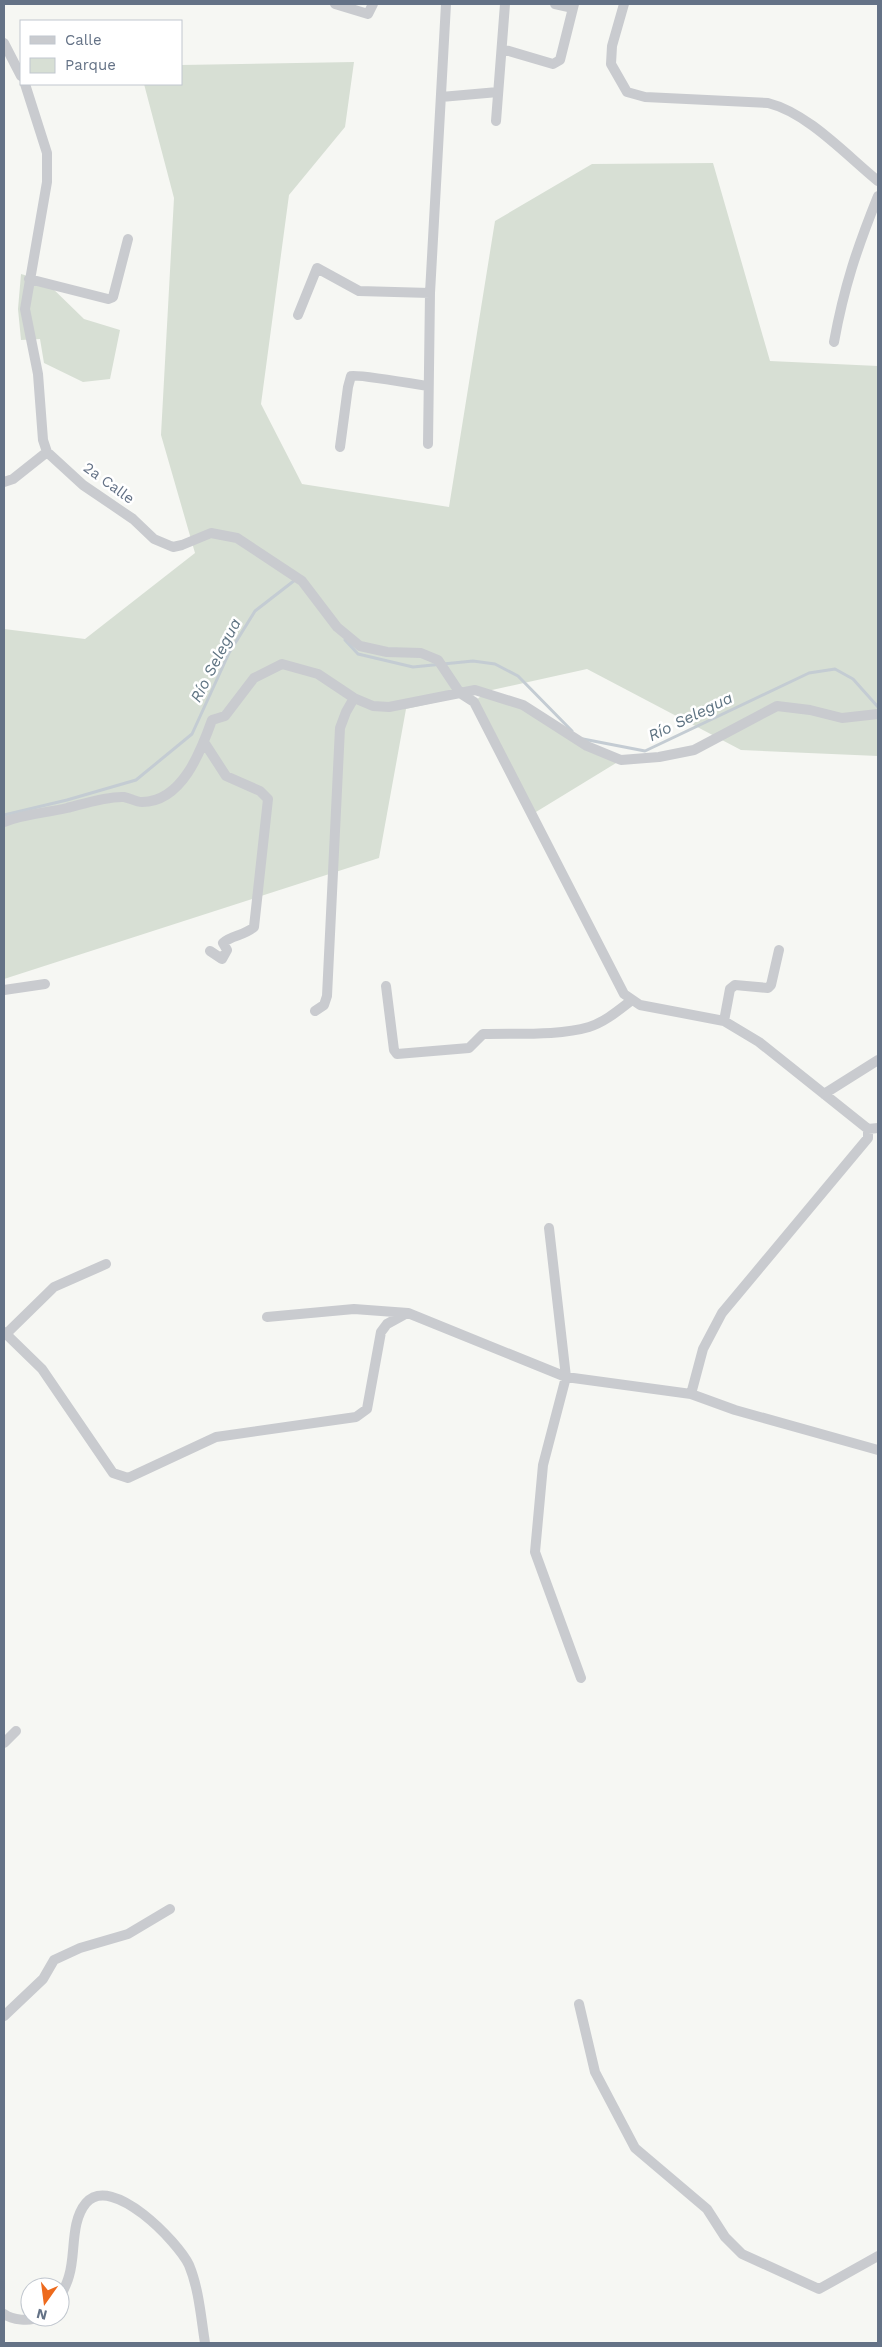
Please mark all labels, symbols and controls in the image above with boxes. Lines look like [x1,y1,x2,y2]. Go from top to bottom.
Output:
legend [20,20,182,85]
text: Calle [65,31,102,49]
text: Parque [65,56,116,74]
street label: 2a Calle [80,458,138,508]
water label: Río Selegua [186,615,245,705]
water label: Río Selegua [645,688,736,745]
north arrow [20,2277,70,2327]
text: N [35,2306,49,2324]

